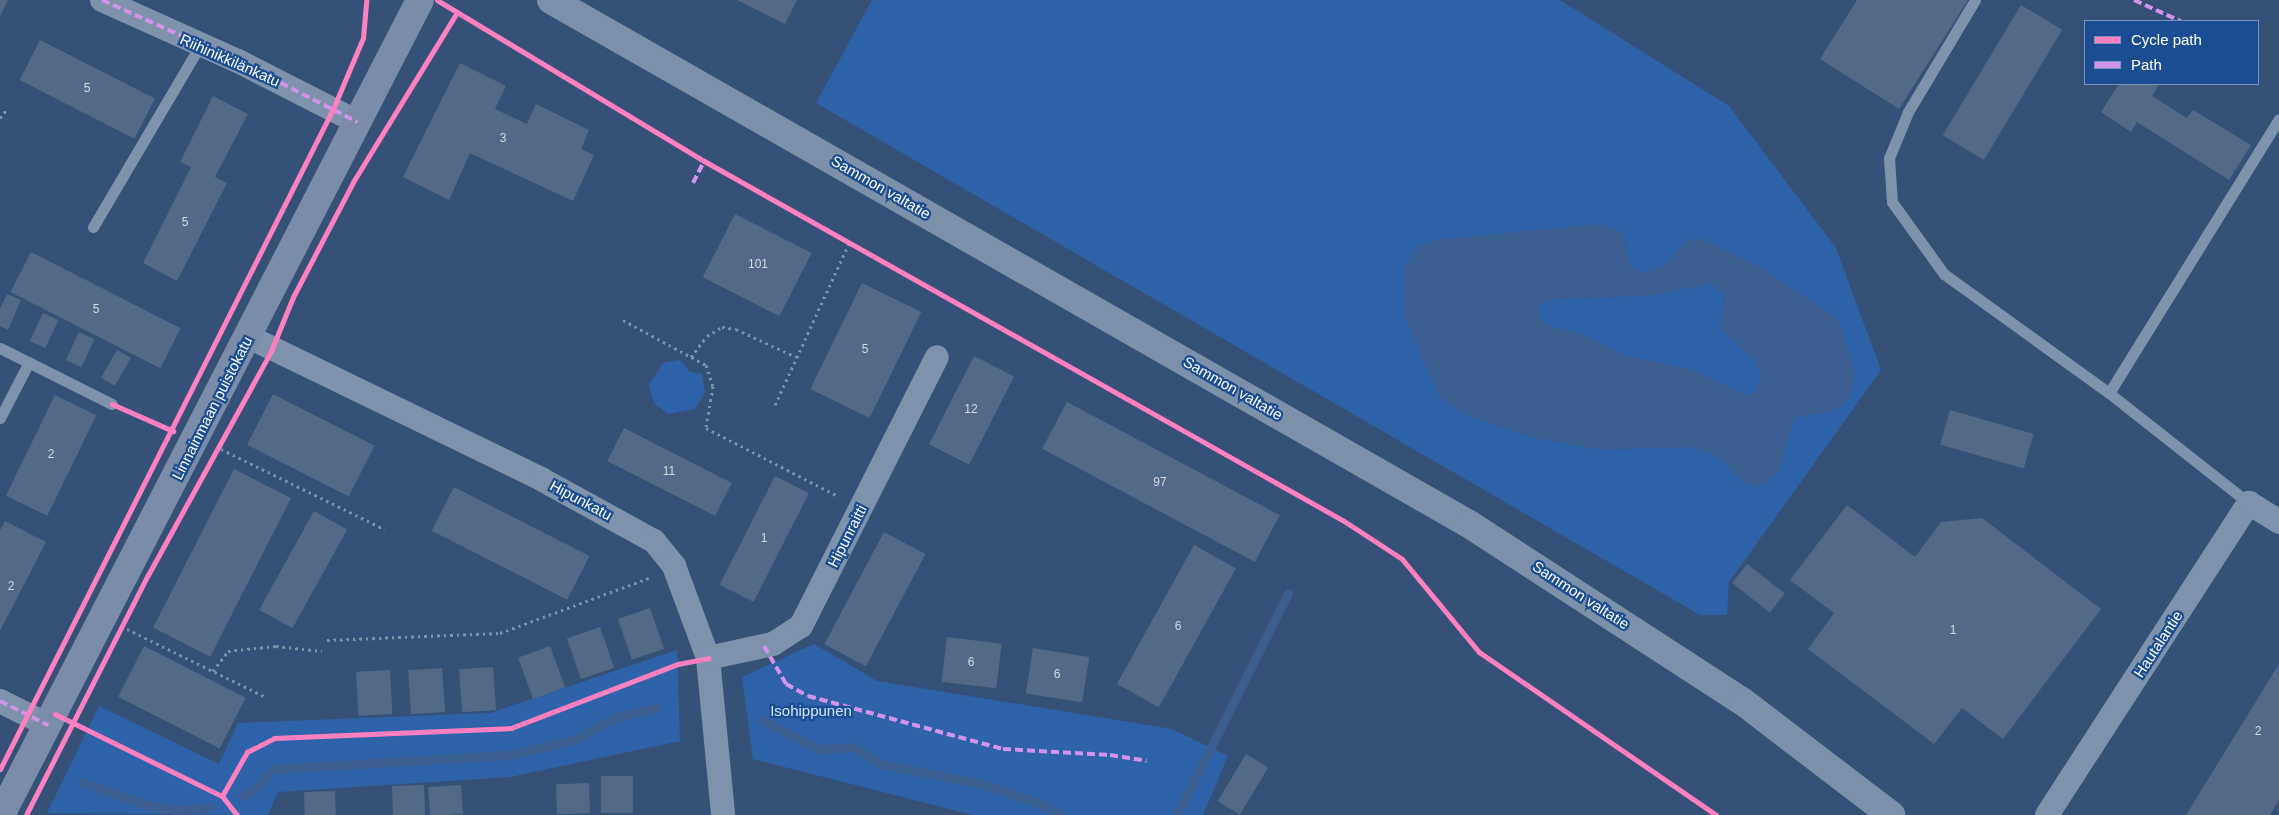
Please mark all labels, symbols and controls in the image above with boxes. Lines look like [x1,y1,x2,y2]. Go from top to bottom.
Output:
legend [2084,20,2259,85]
street label: Riihinikkilänkatu [177,30,283,90]
text: Cycle path [2131,31,2202,48]
text: Path [2131,56,2162,73]
house number: 5 [84,82,90,96]
house number: 3 [500,132,506,146]
street label: Sammon valtatie [828,151,934,223]
house number: 5 [182,216,188,230]
house number: 101 [748,258,768,272]
house number: 5 [93,303,99,317]
street label: Linnainmaan puistokatu [168,333,256,483]
house number: 5 [862,343,868,357]
street label: Sammon valtatie [1180,352,1286,424]
house number: 12 [964,403,978,417]
house number: 2 [48,448,54,462]
house number: 11 [663,465,675,479]
street label: Hipunkatu [547,476,615,524]
house number: 97 [1153,476,1167,490]
street label: Hipunraitti [824,502,870,570]
house number: 1 [761,532,767,546]
street label: Sammon valtatie [1529,557,1633,633]
house number: 2 [8,580,14,594]
street label: Hautalantie [2130,607,2186,681]
house number: 6 [1175,620,1181,634]
house number: 1 [1950,624,1956,638]
house number: 6 [968,656,974,670]
house number: 6 [1054,668,1060,682]
park label: Isohippunen [770,702,852,720]
house number: 2 [2255,725,2261,739]

